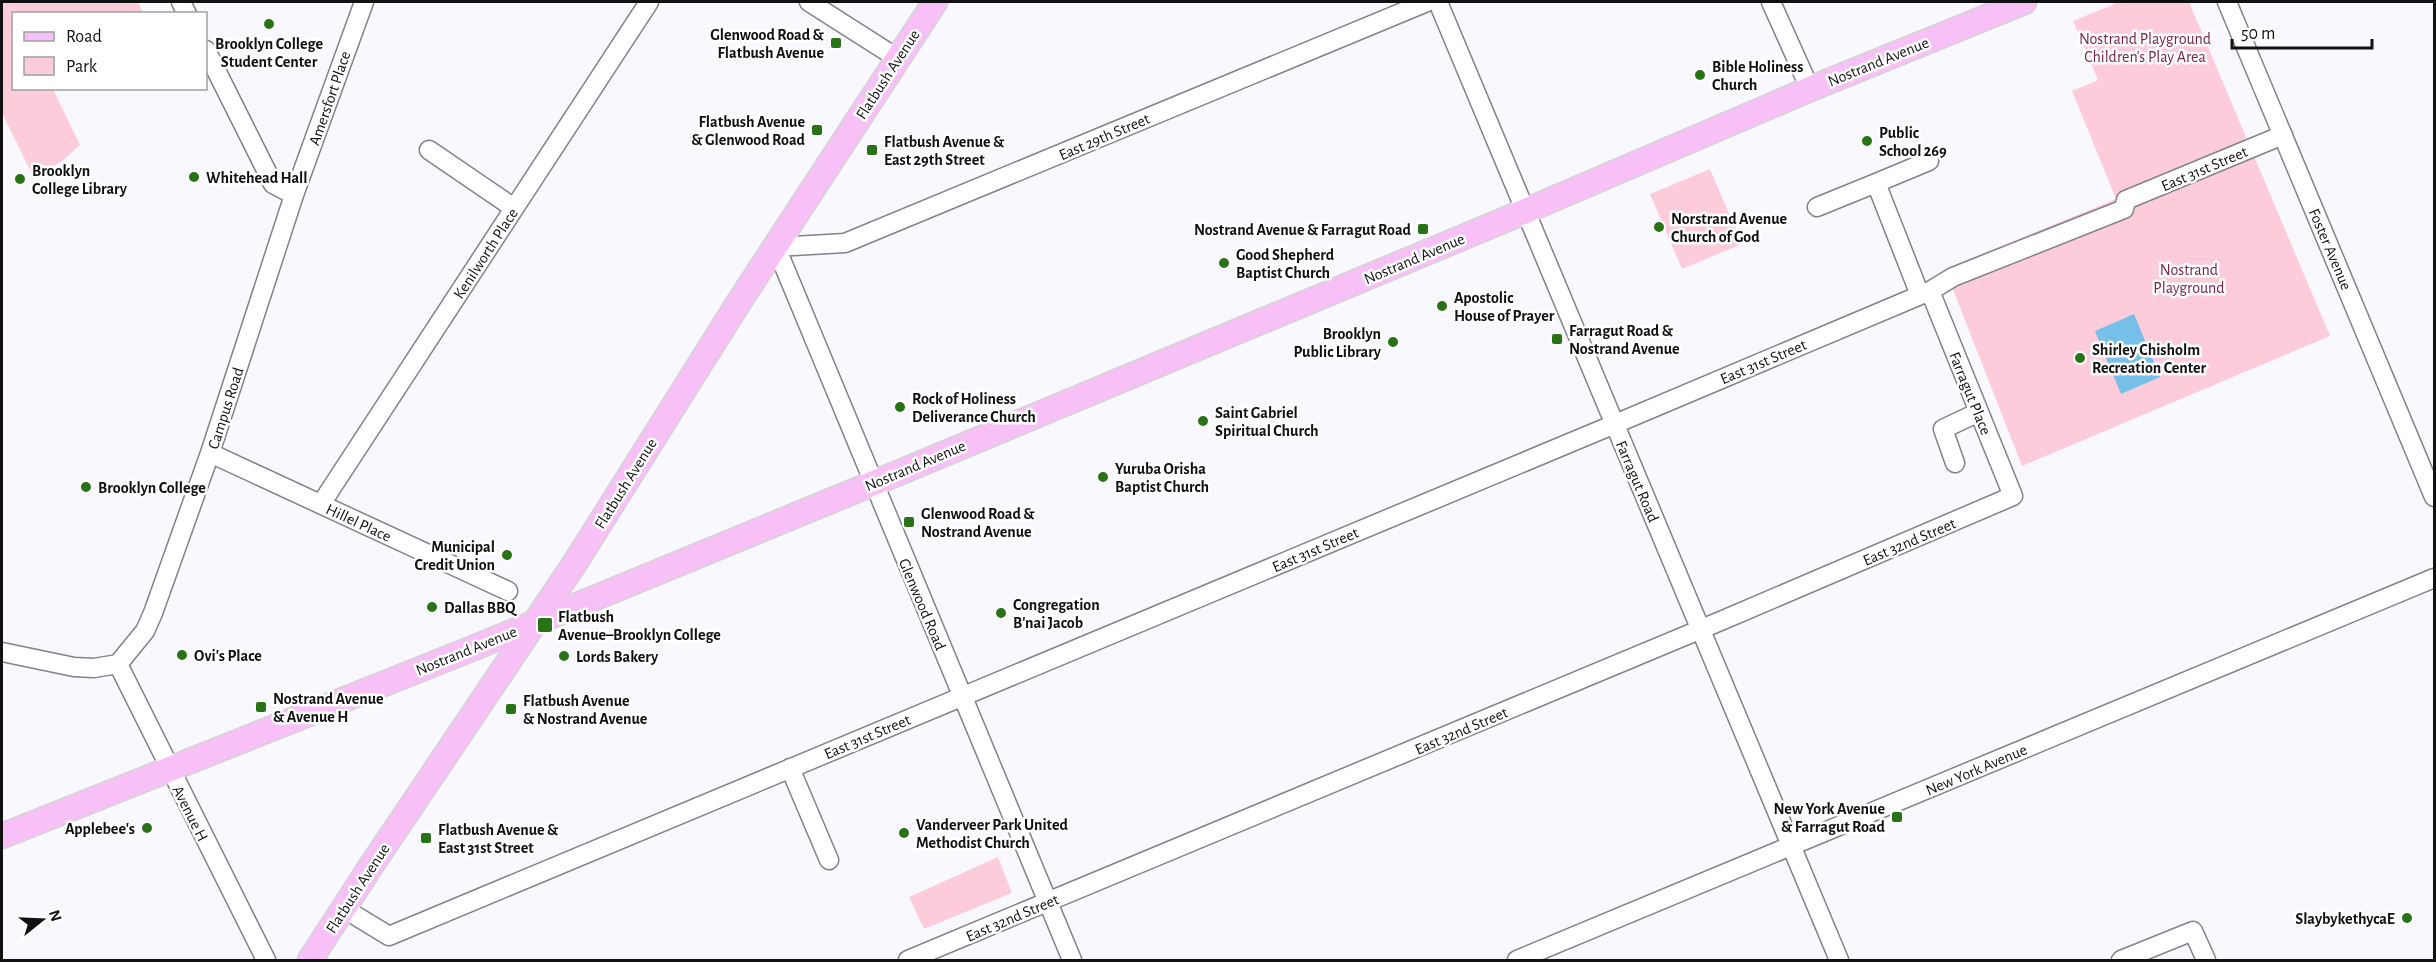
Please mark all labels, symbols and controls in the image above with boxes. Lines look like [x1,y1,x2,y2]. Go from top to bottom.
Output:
legend [12,12,207,90]
scale bar [2232,12,2372,50]
marker: Brooklyn College Student Center [262,17,276,31]
text: 50 m [2241,25,2275,43]
place label: Glenwood Road & Flatbush Avenue [710,27,825,61]
street label: Flatbush Avenue [853,27,923,122]
text: Road [66,28,102,46]
park label: Nostrand Playground Children's Play Area [2079,31,2211,66]
street label: Nostrand Avenue [1826,34,1931,89]
place label: Brooklyn College Student Center [215,36,323,70]
marker: Glenwood Road & Flatbush Avenue [829,36,843,50]
street label: Amersfort Place [306,49,354,148]
text: Park [66,58,98,76]
place label: Bible Holiness Church [1712,59,1803,93]
marker: Bible Holiness Church [1693,68,1707,82]
street label: East 29th Street [1057,111,1152,163]
place label: Flatbush Avenue & Glenwood Road [691,114,806,148]
marker: Flatbush Avenue & Glenwood Road [810,123,824,137]
place label: Public School 269 [1879,125,1947,159]
place label: Flatbush Avenue & East 29th Street [884,134,1005,168]
marker: Public School 269 [1860,134,1874,148]
marker: Flatbush Avenue & East 29th Street [865,143,879,157]
street label: East 31st Street [2159,144,2250,194]
place label: Brooklyn College Library [32,163,128,198]
marker: Whitehead Hall [187,170,201,184]
place label: Whitehead Hall [206,170,308,186]
marker: Brooklyn College Library [13,172,27,186]
street label: Kenilworth Place [451,205,521,302]
street label: Foster Avenue [2306,206,2354,292]
place label: Norstrand Avenue Church of God [1671,211,1788,245]
marker: Norstrand Avenue Church of God [1652,220,1666,234]
place label: Nostrand Avenue & Farragut Road [1194,222,1412,238]
marker: Nostrand Avenue & Farragut Road [1416,222,1430,236]
street label: Nostrand Avenue [1362,231,1467,287]
place label: Good Shepherd Baptist Church [1236,247,1335,281]
marker: Good Shepherd Baptist Church [1217,256,1231,270]
park label: Nostrand Playground [2153,262,2225,297]
place label: Apostolic House of Prayer [1454,290,1555,325]
marker: Apostolic House of Prayer [1435,299,1449,313]
place label: Farragut Road & Nostrand Avenue [1569,323,1680,357]
place label: Brooklyn Public Library [1293,326,1382,361]
marker: Farragut Road & Nostrand Avenue [1550,332,1564,346]
marker: Brooklyn Public Library [1386,335,1400,349]
street label: East 31st Street [1718,337,1809,387]
place label: Shirley Chisholm Recreation Center [2092,342,2207,376]
street label: Farragut Place [1946,350,1994,437]
marker: Shirley Chisholm Recreation Center [2073,351,2087,365]
street label: Campus Road [205,365,247,451]
place label: Rock of Holiness Deliverance Church [912,391,1036,425]
marker: Rock of Holiness Deliverance Church [893,400,907,414]
place label: Saint Gabriel Spiritual Church [1215,405,1319,439]
marker: Saint Gabriel Spiritual Church [1196,414,1210,428]
street label: Flatbush Avenue [592,435,660,532]
street label: Nostrand Avenue [863,438,968,494]
street label: Farragut Road [1613,438,1661,524]
place label: Yuruba Orisha Baptist Church [1115,461,1209,495]
marker: Yuruba Orisha Baptist Church [1096,470,1110,484]
marker: Brooklyn College [79,480,93,494]
place label: Brooklyn College [98,480,206,497]
street label: Hillel Place [324,501,394,545]
place label: Glenwood Road & Nostrand Avenue [921,506,1035,540]
marker: Glenwood Road & Nostrand Avenue [902,515,916,529]
street label: East 32nd Street [1861,515,1958,569]
street label: East 31st Street [1270,525,1361,575]
place label: Municipal Credit Union [415,539,495,573]
marker: Municipal Credit Union [500,548,514,562]
street label: Glenwood Road [896,556,949,653]
place label: Congregation B'nai Jacob [1013,597,1100,631]
marker: Dallas BBQ [425,600,439,614]
place label: Dallas BBQ [444,600,517,617]
marker: Congregation B'nai Jacob [994,606,1008,620]
place label: Flatbush Avenue–Brooklyn College [558,609,721,644]
marker: Flatbush Avenue–Brooklyn College [536,616,554,634]
street label: Nostrand Avenue [414,623,519,678]
marker: Ovi's Place [175,648,189,662]
place label: Ovi's Place [194,648,262,664]
marker: Lords Bakery [557,649,571,663]
place label: Lords Bakery [576,649,659,666]
place label: Nostrand Avenue & Avenue H [273,691,384,725]
place label: Flatbush Avenue & Nostrand Avenue [523,693,648,727]
marker: Nostrand Avenue & Avenue H [254,700,268,714]
marker: Flatbush Avenue & Nostrand Avenue [504,702,518,716]
street label: East 32nd Street [1413,704,1510,758]
street label: East 31st Street [822,712,913,762]
street label: New York Avenue [1923,741,2029,798]
street label: Avenue H [169,783,211,844]
place label: New York Avenue & Farragut Road [1774,801,1886,835]
marker: New York Avenue & Farragut Road [1890,810,1904,824]
place label: Vanderveer Park United Methodist Church [916,817,1068,851]
place label: Applebee's [65,821,135,837]
marker: Applebee's [140,821,154,835]
place label: Flatbush Avenue & East 31st Street [438,822,559,856]
marker: Vanderveer Park United Methodist Church [897,826,911,840]
marker: Flatbush Avenue & East 31st Street [419,831,433,845]
street label: Flatbush Avenue [323,841,393,936]
north arrow [12,890,72,950]
street label: East 32nd Street [964,891,1061,945]
text: N [46,908,65,923]
place label: SlaybykethycaE [2295,911,2395,928]
marker: SlaybykethycaE [2400,911,2414,925]

